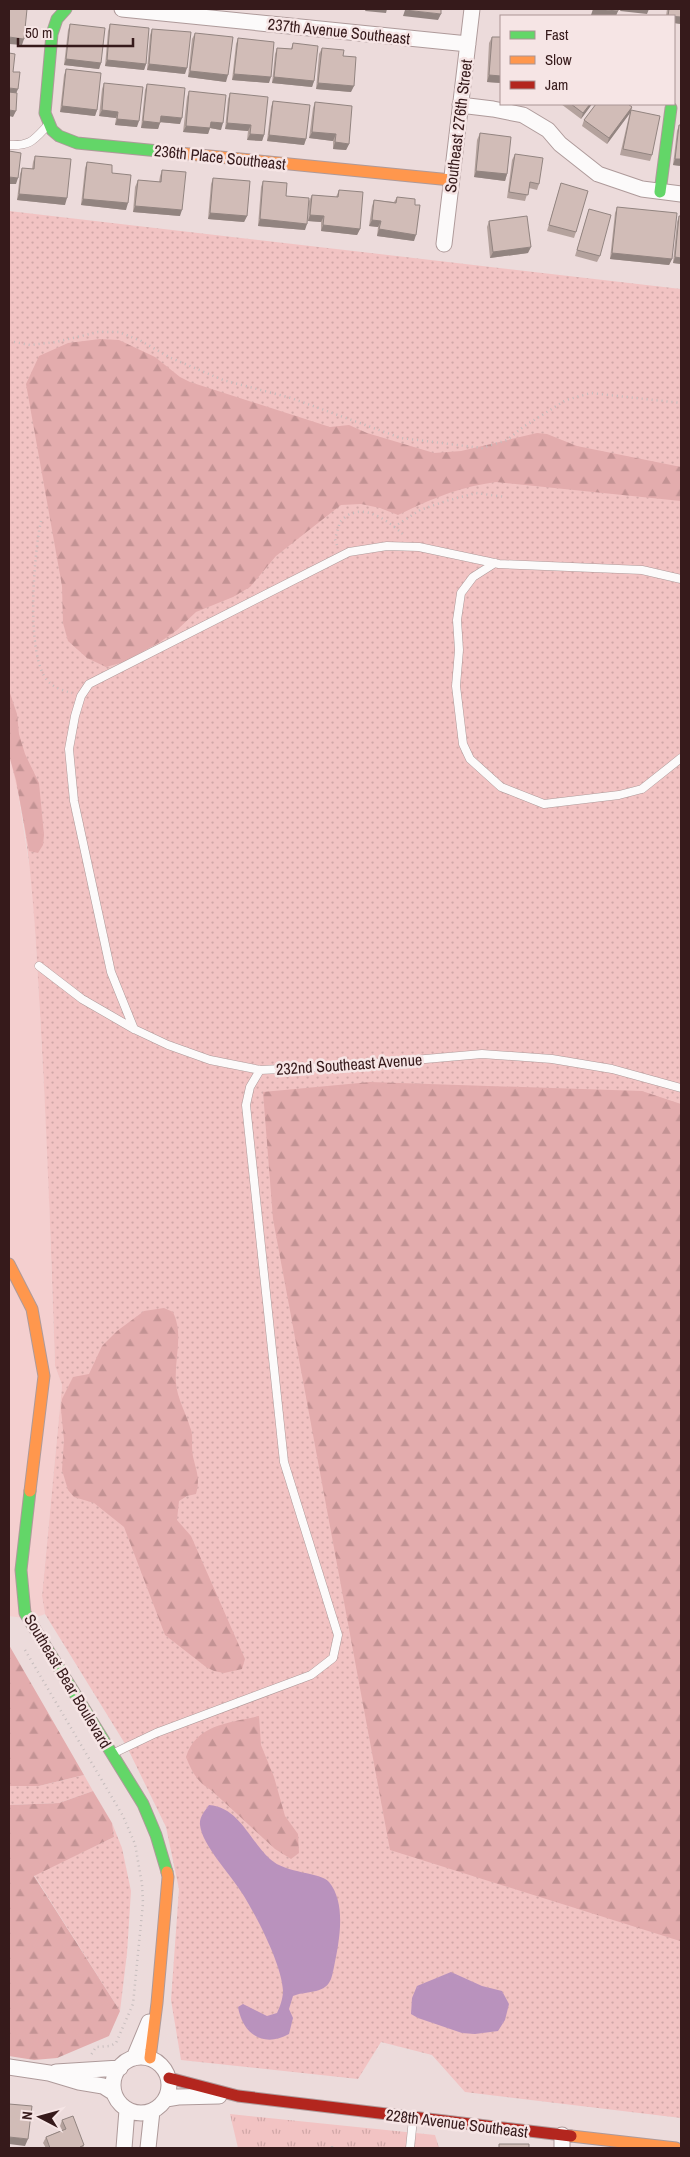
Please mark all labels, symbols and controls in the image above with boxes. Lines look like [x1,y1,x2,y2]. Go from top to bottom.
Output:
street label: 237th Avenue Southeast [267,13,411,49]
scale bar [18,15,132,47]
legend [500,15,675,105]
text: 50 m [25,22,52,43]
text: Fast [545,24,569,45]
text: Slow [545,49,572,70]
street label: Southeast 276th Street [439,58,477,194]
text: Jam [545,74,568,95]
street label: 236th Place Southeast [153,139,287,175]
street label: 232nd Southeast Avenue [275,1048,423,1080]
street label: Southeast Bear Boulevard [19,1610,117,1752]
north arrow [15,2092,65,2142]
street label: 228th Avenue Southeast [385,2103,530,2143]
text: N [18,2111,36,2121]

